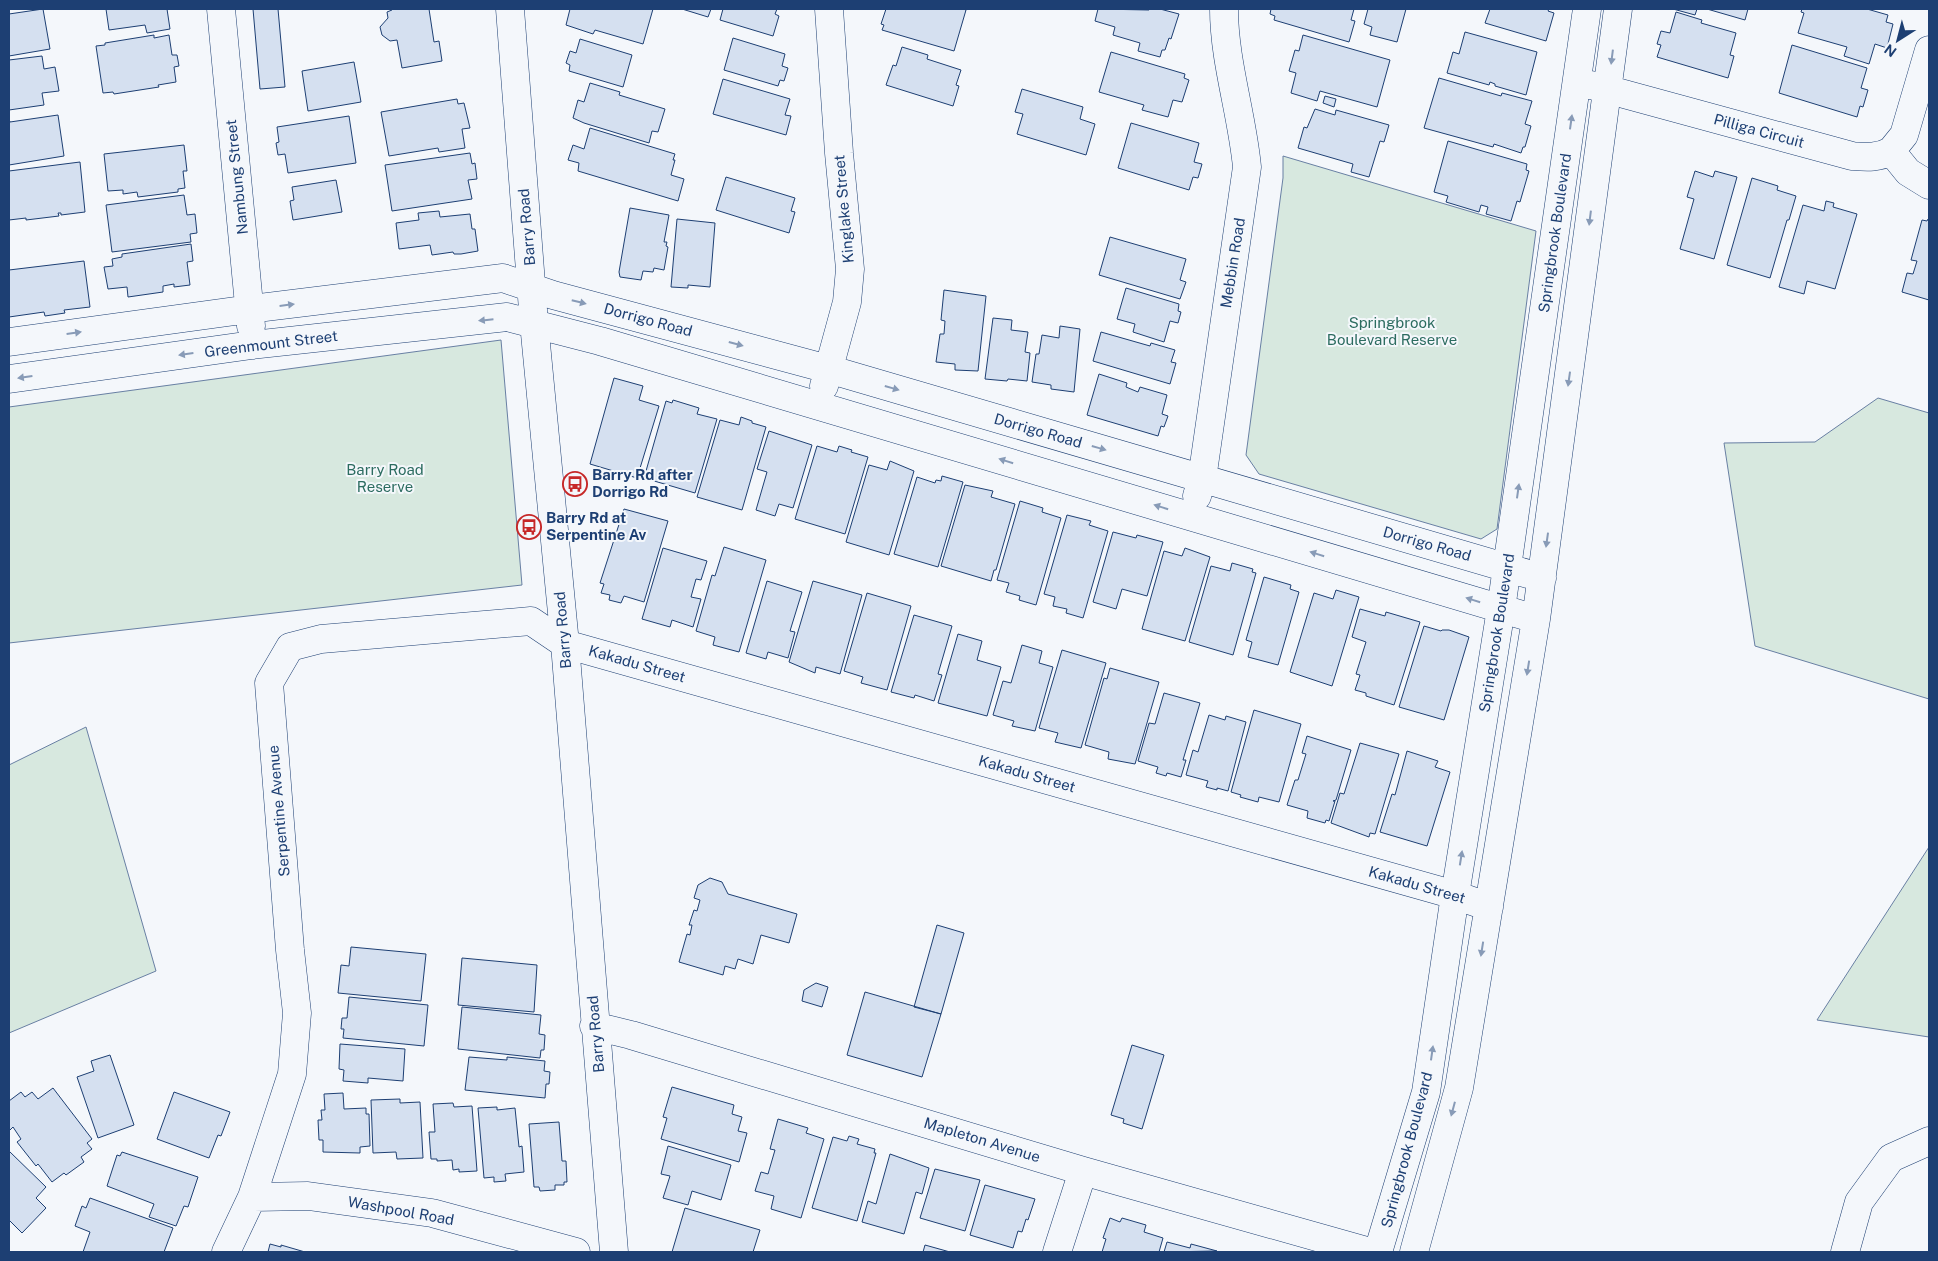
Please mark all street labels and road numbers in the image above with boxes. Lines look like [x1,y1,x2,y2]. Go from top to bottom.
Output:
street label: Pilliga Circuit [1712,110,1807,151]
street label: Nambung Street [222,118,251,235]
street label: Springbrook Boulevard [1535,152,1574,314]
street label: Kinglake Street [830,154,857,264]
street label: Barry Road [515,188,538,266]
street label: Mebbin Road [1217,217,1248,309]
street label: Dorrigo Road [602,300,694,339]
street label: Greenmount Street [203,327,339,360]
street label: Dorrigo Road [992,410,1084,451]
street label: Dorrigo Road [1381,523,1473,564]
street label: Springbrook Boulevard [1476,552,1517,714]
street label: Barry Road [551,591,574,669]
street label: Kakadu Street [587,642,688,686]
street label: Serpentine Avenue [264,745,293,878]
street label: Kakadu Street [977,752,1078,796]
street label: Kakadu Street [1367,863,1468,907]
street label: Barry Road [584,995,607,1073]
street label: Springbrook Boulevard [1378,1070,1436,1230]
street label: Mapleton Avenue [922,1114,1042,1165]
street label: Washpool Road [347,1193,456,1228]

